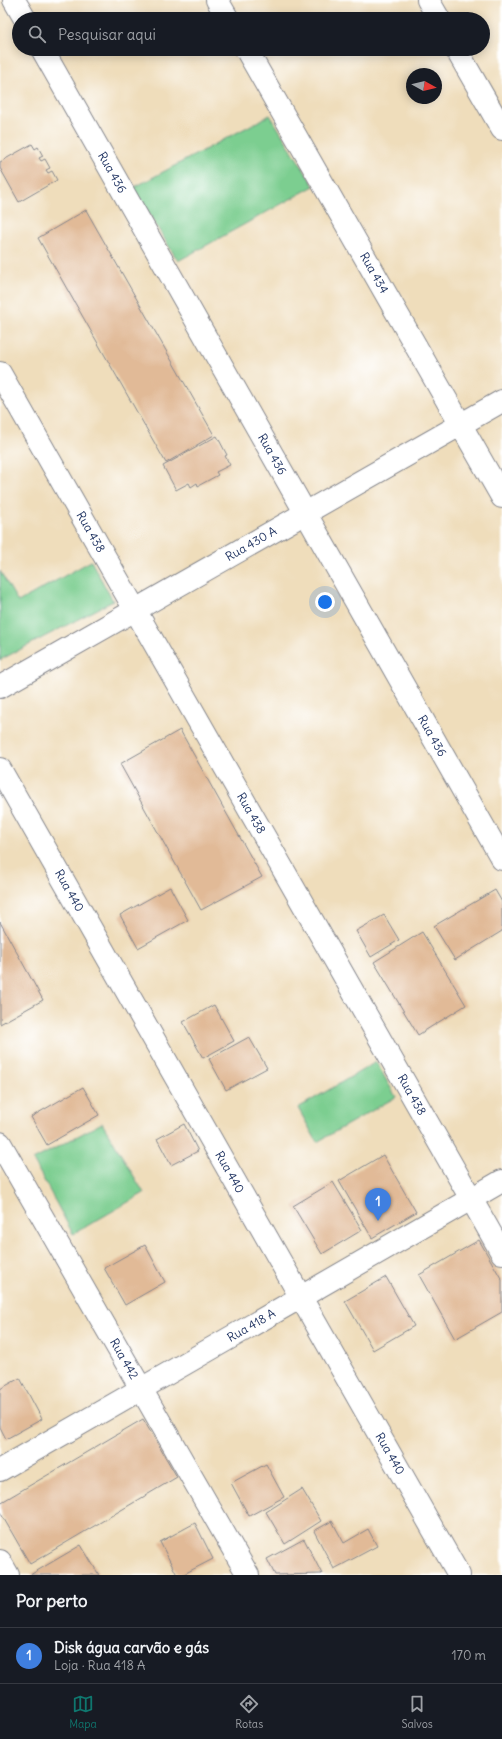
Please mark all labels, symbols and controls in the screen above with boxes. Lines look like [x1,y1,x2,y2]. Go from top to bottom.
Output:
search box [12,12,490,56]
icon: search [26,23,48,45]
text: Pesquisar aqui [58,25,156,44]
north arrow [406,68,442,104]
street label: Rua 436 [95,149,130,196]
street label: Rua 434 [357,250,392,296]
street label: Rua 436 [255,431,290,477]
street label: Rua 438 [73,508,109,555]
street label: Rua 430 A [223,523,279,564]
your location [315,592,335,612]
street label: Rua 436 [415,712,450,759]
street label: Rua 438 [234,790,269,836]
street label: Rua 440 [52,867,88,914]
street label: Rua 438 [395,1071,430,1118]
street label: Rua 440 [212,1148,248,1196]
pin: 1 [365,1188,391,1221]
street label: Rua 418 A [224,1305,278,1345]
street label: Rua 442 [107,1336,142,1382]
street label: Rua 440 [372,1430,408,1477]
text: Por perto [16,1590,87,1612]
text: Disk água carvão e gás [54,1638,209,1657]
text: 1 [26,1647,32,1664]
text: 170 m [451,1647,486,1664]
text: Loja · Rua 418 A [54,1657,145,1674]
tab: Mapa [69,1693,97,1731]
tab: Rotas [235,1693,263,1731]
tab: Salvos [401,1693,433,1731]

